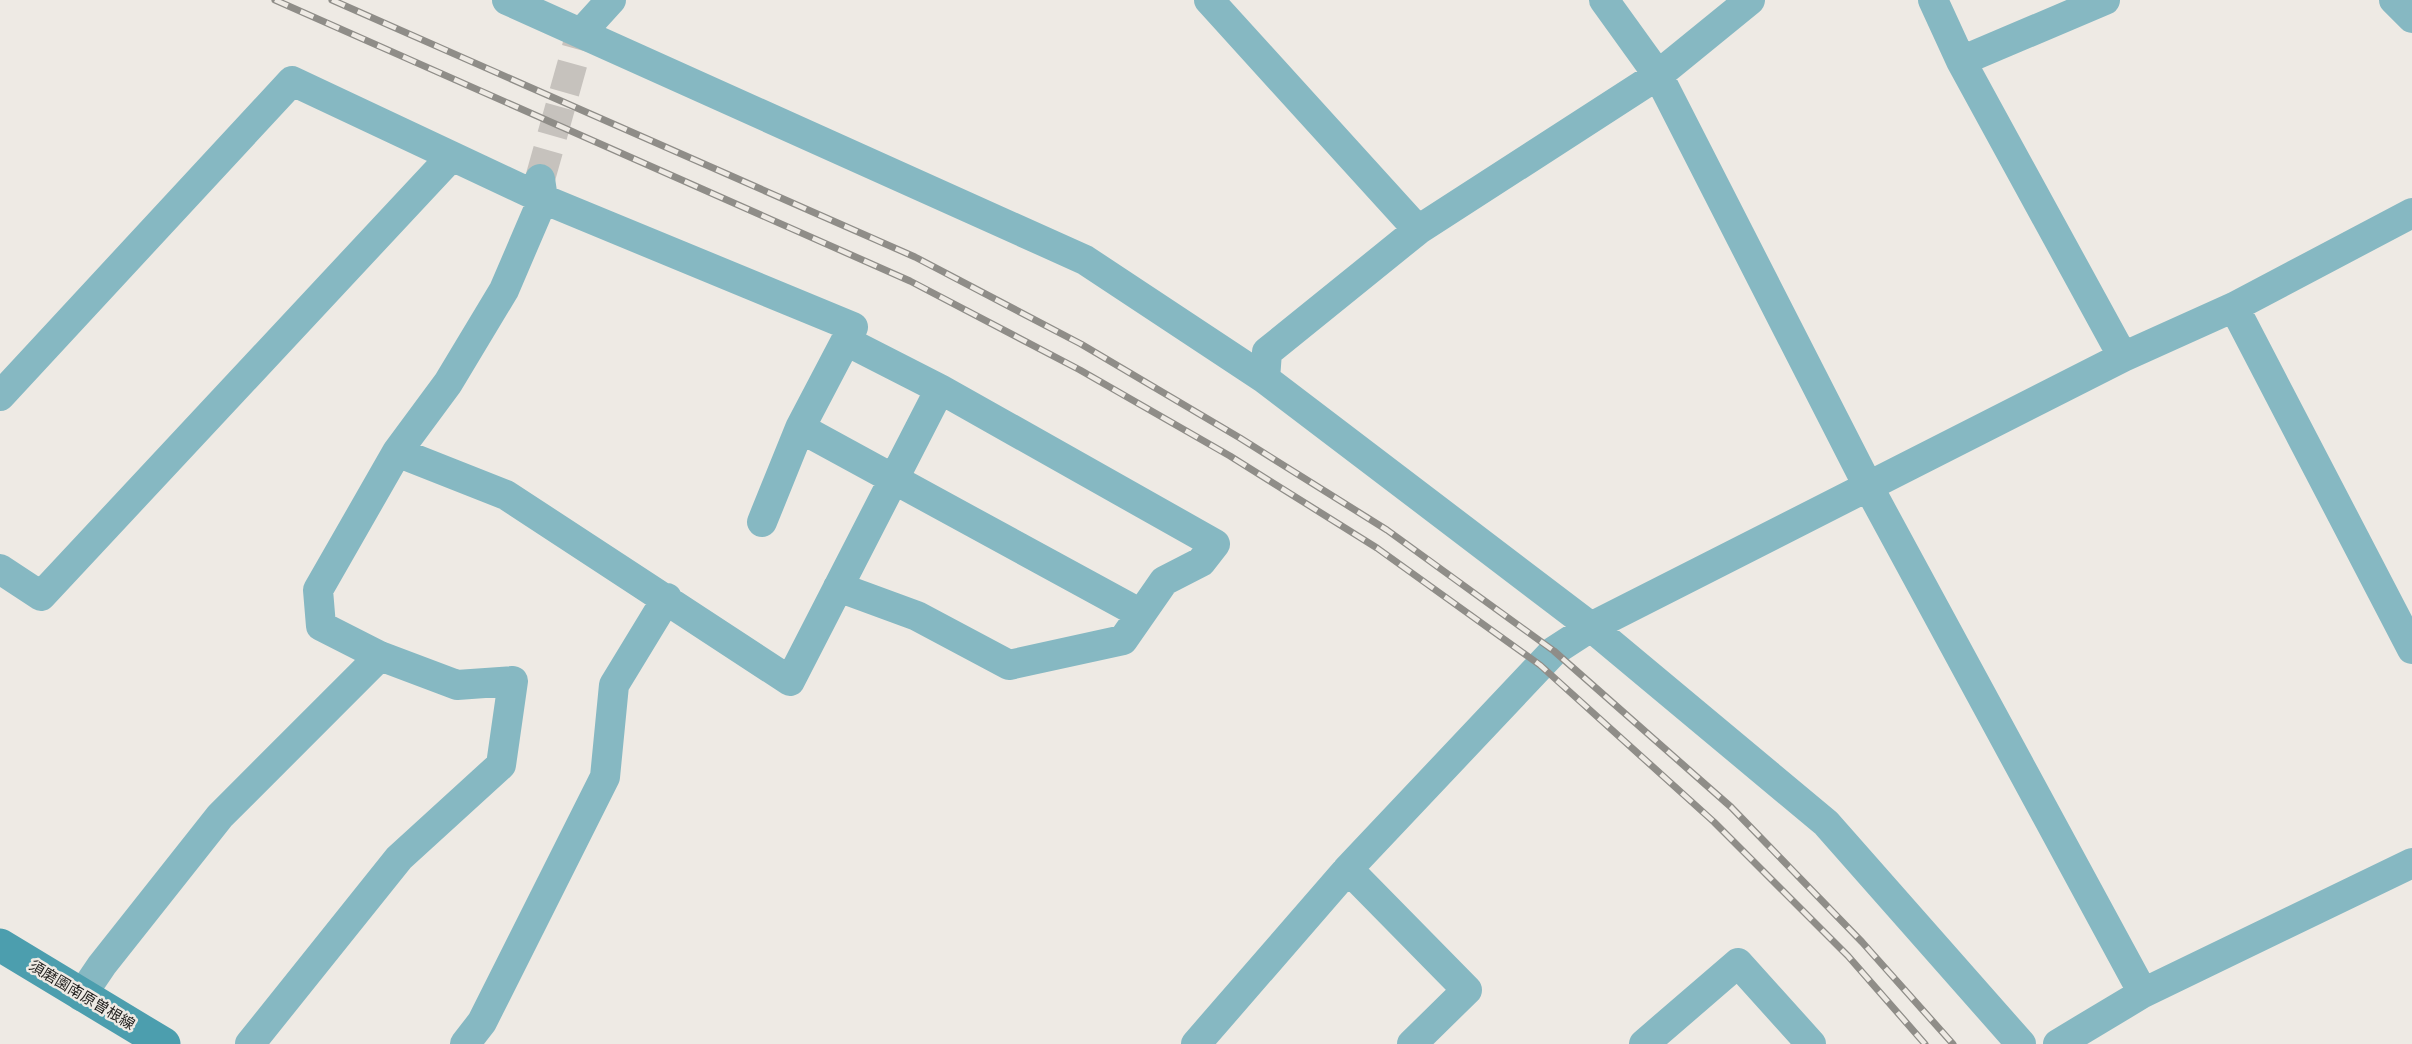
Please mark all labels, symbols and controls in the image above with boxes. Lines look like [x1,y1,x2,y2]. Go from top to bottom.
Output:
street label: 須磨園南原曽根線 [26,956,138,1034]

